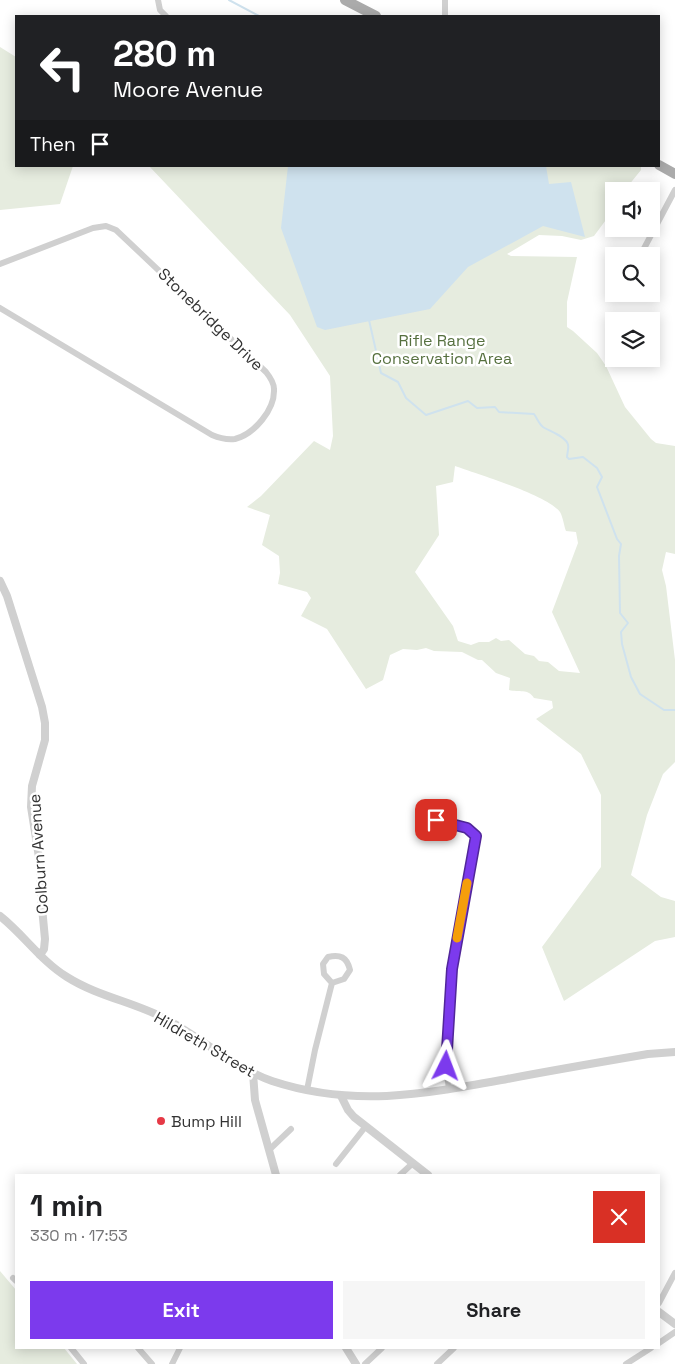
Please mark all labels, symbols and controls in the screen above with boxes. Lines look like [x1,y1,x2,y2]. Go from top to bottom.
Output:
text: 280 m [113,32,216,76]
icon: left [30,35,95,100]
text: Moore Avenue [113,75,263,103]
icon: arrive [86,130,114,158]
text: Then [30,132,76,157]
map controls [605,182,660,367]
button: sound [605,182,660,237]
button: search [605,247,660,302]
street label: Stonebridge Drive [153,264,268,375]
button: layers [605,312,660,367]
park label: Rifle Range Conservation Area [372,330,512,369]
street label: Colburn Avenue [24,793,53,915]
pin [415,799,457,841]
icon: arrive [422,806,450,834]
street label: Hildreth Street [150,1007,259,1082]
position arrow [419,1039,471,1091]
place label: Bump Hill [171,1111,242,1132]
marker: Bump Hill [155,1115,167,1127]
text: 1 min [30,1186,103,1225]
button: close [593,1191,645,1243]
text: 330 m · 17:53 [30,1225,128,1246]
button: Exit [30,1281,333,1339]
button: Share [343,1281,645,1339]

